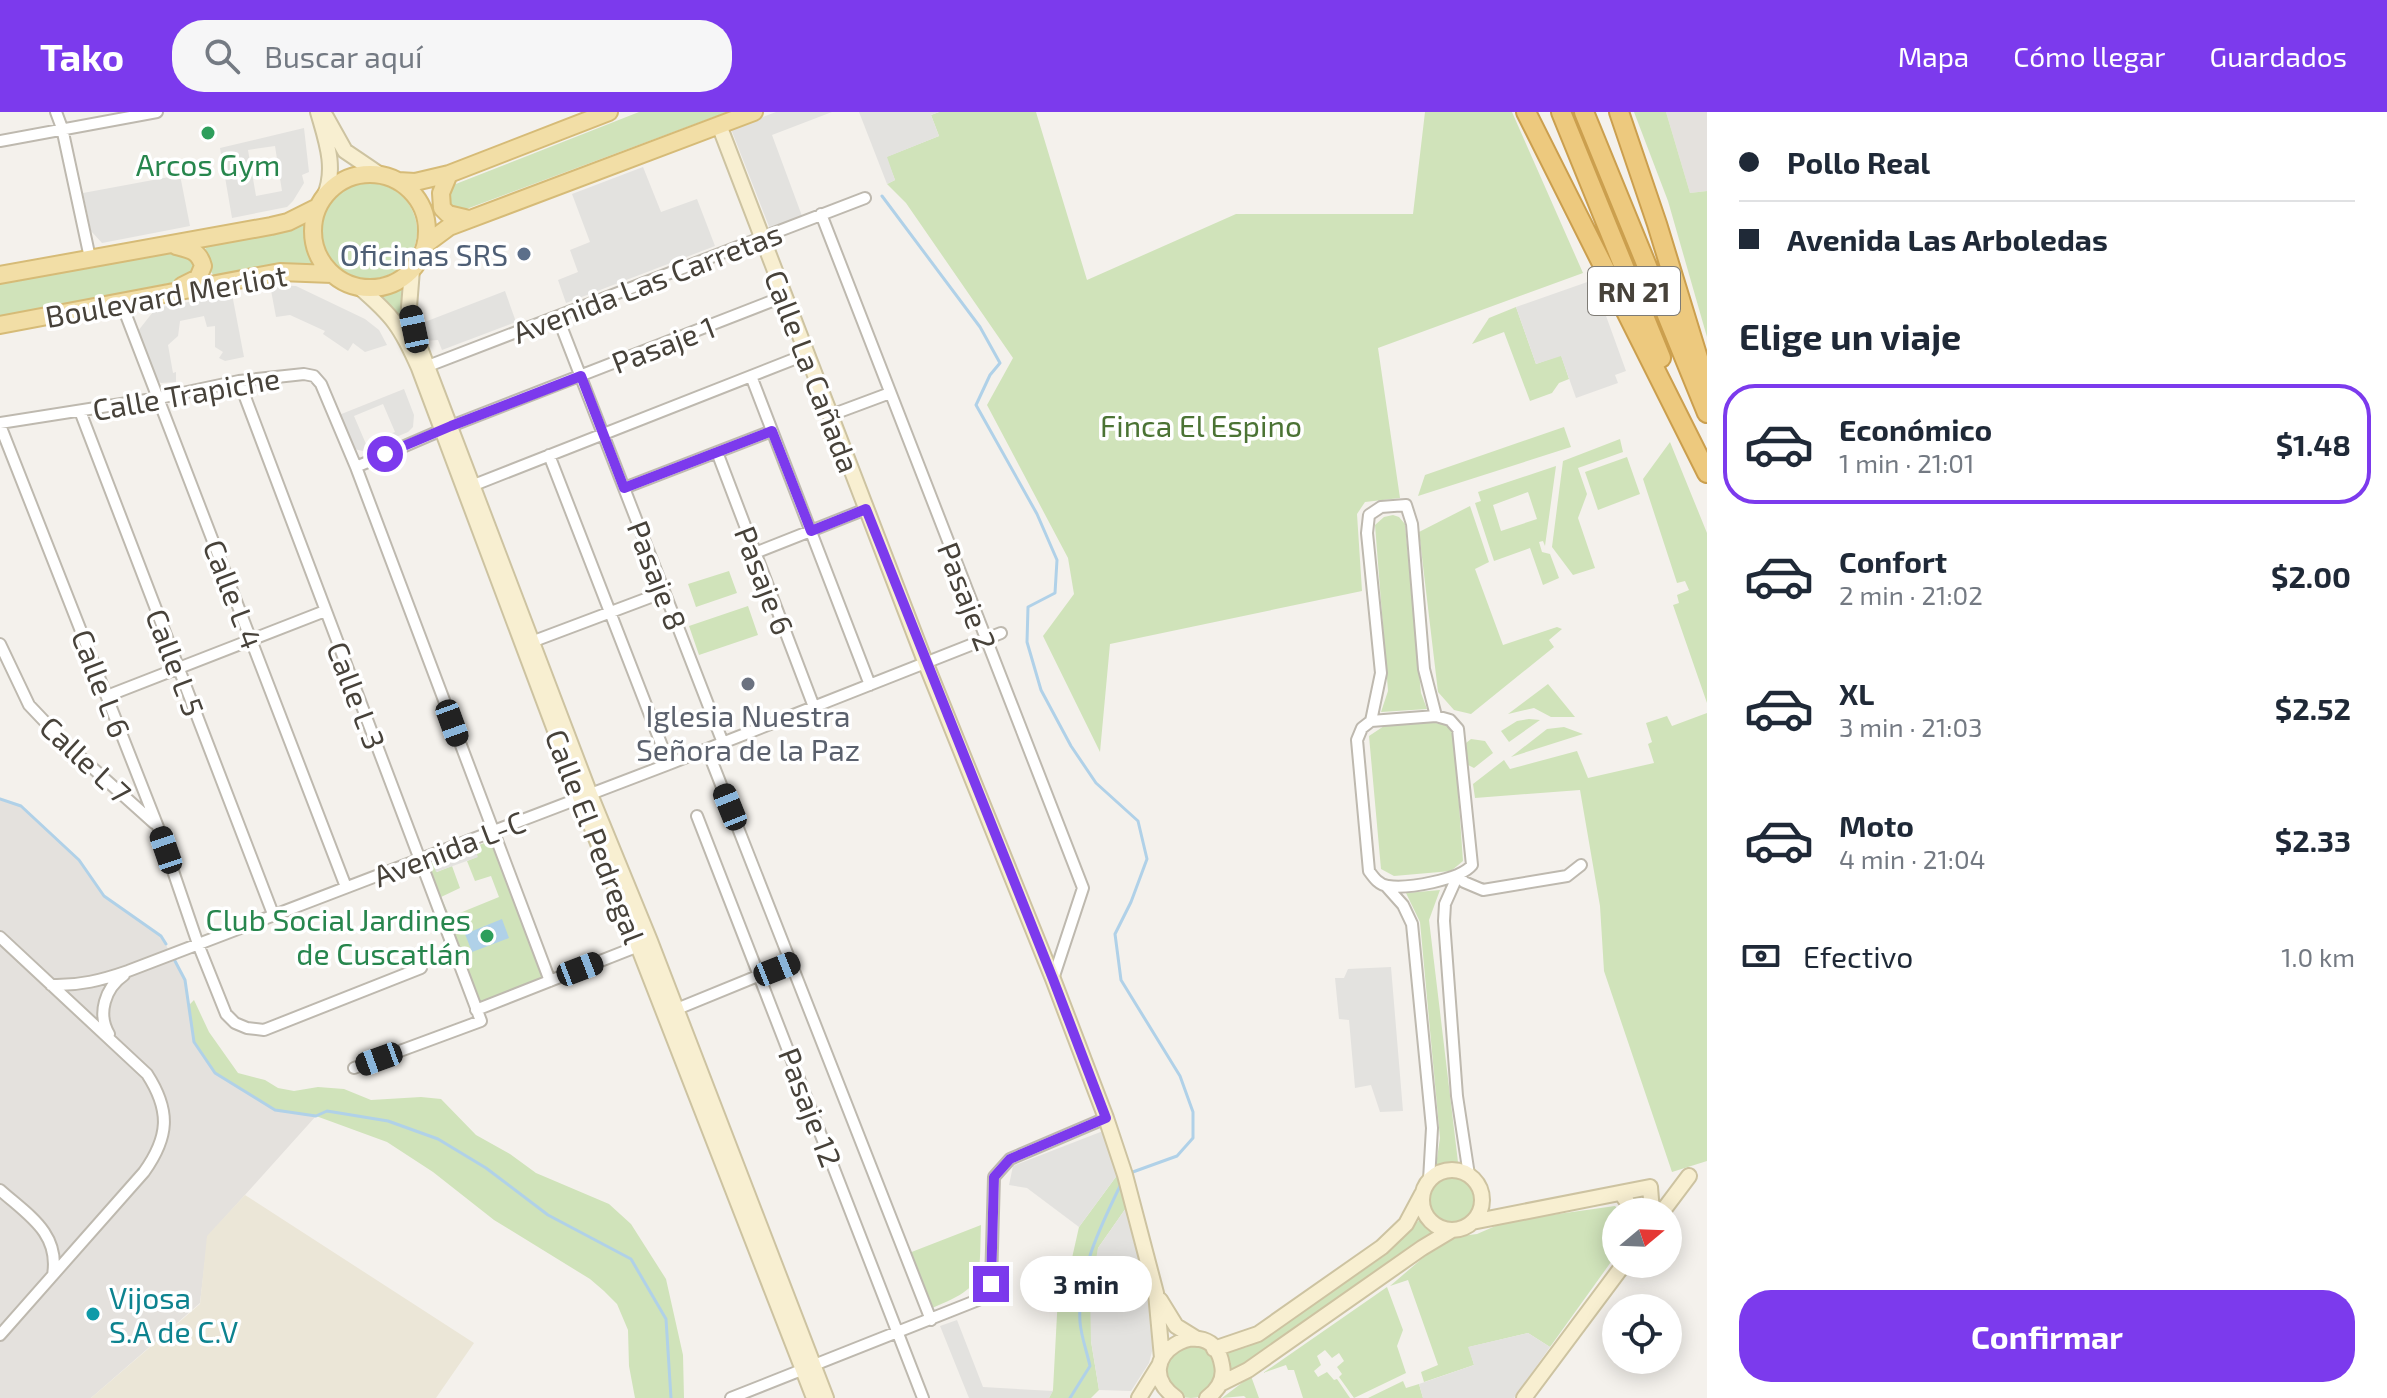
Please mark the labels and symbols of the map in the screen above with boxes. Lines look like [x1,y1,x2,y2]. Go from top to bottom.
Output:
marker: Arcos Gym [199,124,217,142]
place label: Arcos Gym [136,146,280,182]
street label: Avenida Las Carretas [507,214,787,350]
place label: Oficinas SRS [340,236,508,272]
marker: Oficinas SRS [515,245,533,263]
street label: Boulevard Merliot [42,256,290,334]
street label: Calle La Cañada [758,265,868,477]
road number: RN 21 [1588,267,1680,315]
car [397,303,431,355]
street label: Pasaje 1 [606,308,720,380]
street label: Calle Trapiche [89,359,283,427]
park label: Finca El Espino [1100,407,1302,443]
route start [367,436,403,472]
street label: Pasaje 8 [621,515,695,635]
street label: Pasaje 6 [728,521,802,639]
street label: Calle L 4 [197,534,271,654]
street label: Pasaje 2 [931,537,1005,655]
street label: Calle L 5 [139,603,213,721]
street label: Calle L 6 [65,624,139,742]
street label: Calle L 3 [320,636,394,754]
marker: Iglesia Nuestra Señora de la Paz [739,675,757,693]
car [433,696,471,750]
place label: Iglesia Nuestra Señora de la Paz [636,697,860,767]
street label: Calle L 7 [33,708,139,810]
street label: Calle El Pedregal [539,724,653,948]
car [710,780,750,834]
street label: Avenida L-C [368,803,530,893]
car [147,823,185,877]
place label: Club Social Jardines de Cuscatlán [206,901,471,971]
marker: Club Social Jardines de Cuscatlán [478,927,496,945]
car [553,949,607,989]
car [750,949,804,989]
car [352,1040,406,1078]
street label: Pasaje 12 [772,1042,850,1172]
north arrow [1602,1198,1682,1278]
callout: 3 min [1019,1256,1151,1312]
route end [973,1266,1009,1302]
place label: Vijosa S.A de C.V [109,1279,238,1349]
marker: Vijosa S.A de C.V [84,1305,102,1323]

